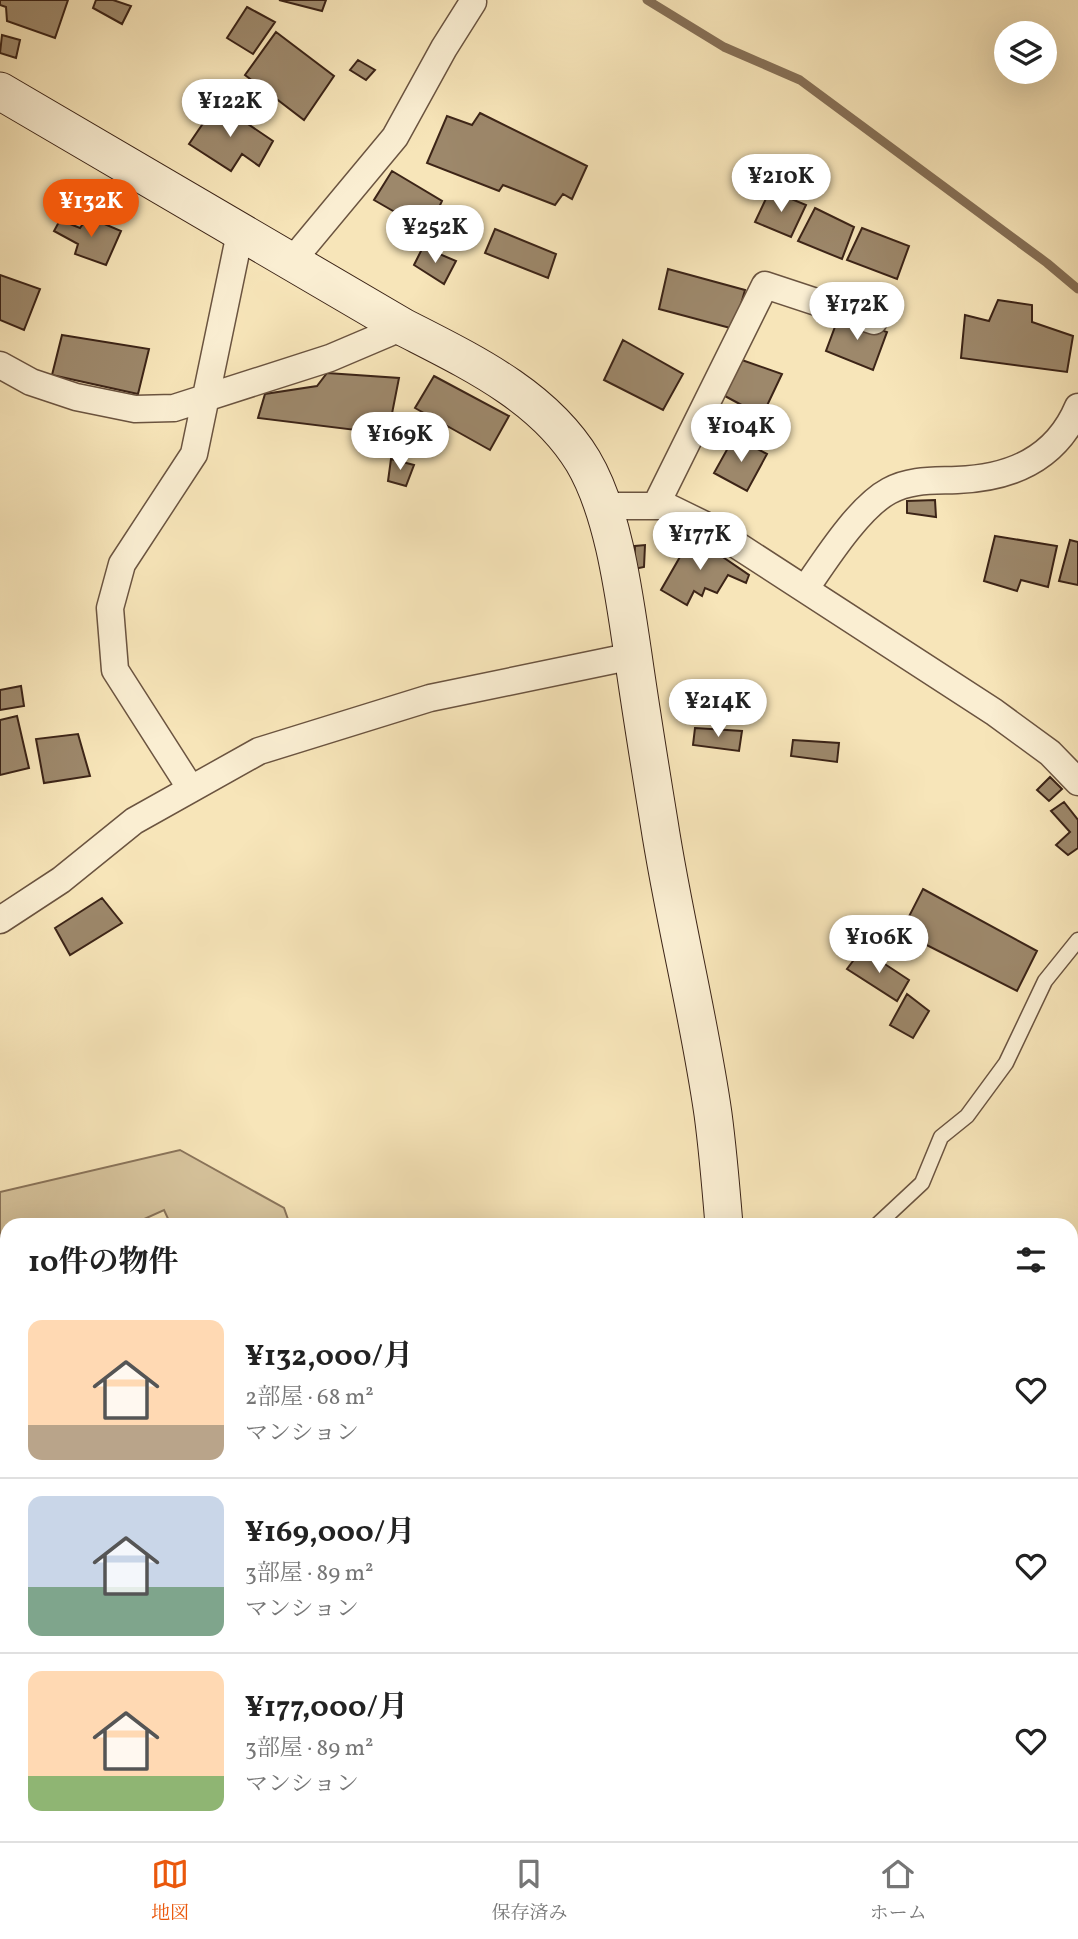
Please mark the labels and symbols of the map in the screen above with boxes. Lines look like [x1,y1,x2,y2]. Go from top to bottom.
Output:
pin: ¥122K [181,80,279,139]
pin: ¥210K [732,154,830,214]
pin: ¥132K [42,180,140,239]
pin: ¥252K [386,205,484,265]
pin: ¥172K [808,282,906,342]
pin: ¥104K [692,405,790,464]
pin: ¥169K [351,412,449,472]
pin: ¥177K [651,512,749,572]
pin: ¥214K [669,680,767,739]
pin: ¥106K [830,916,928,975]

